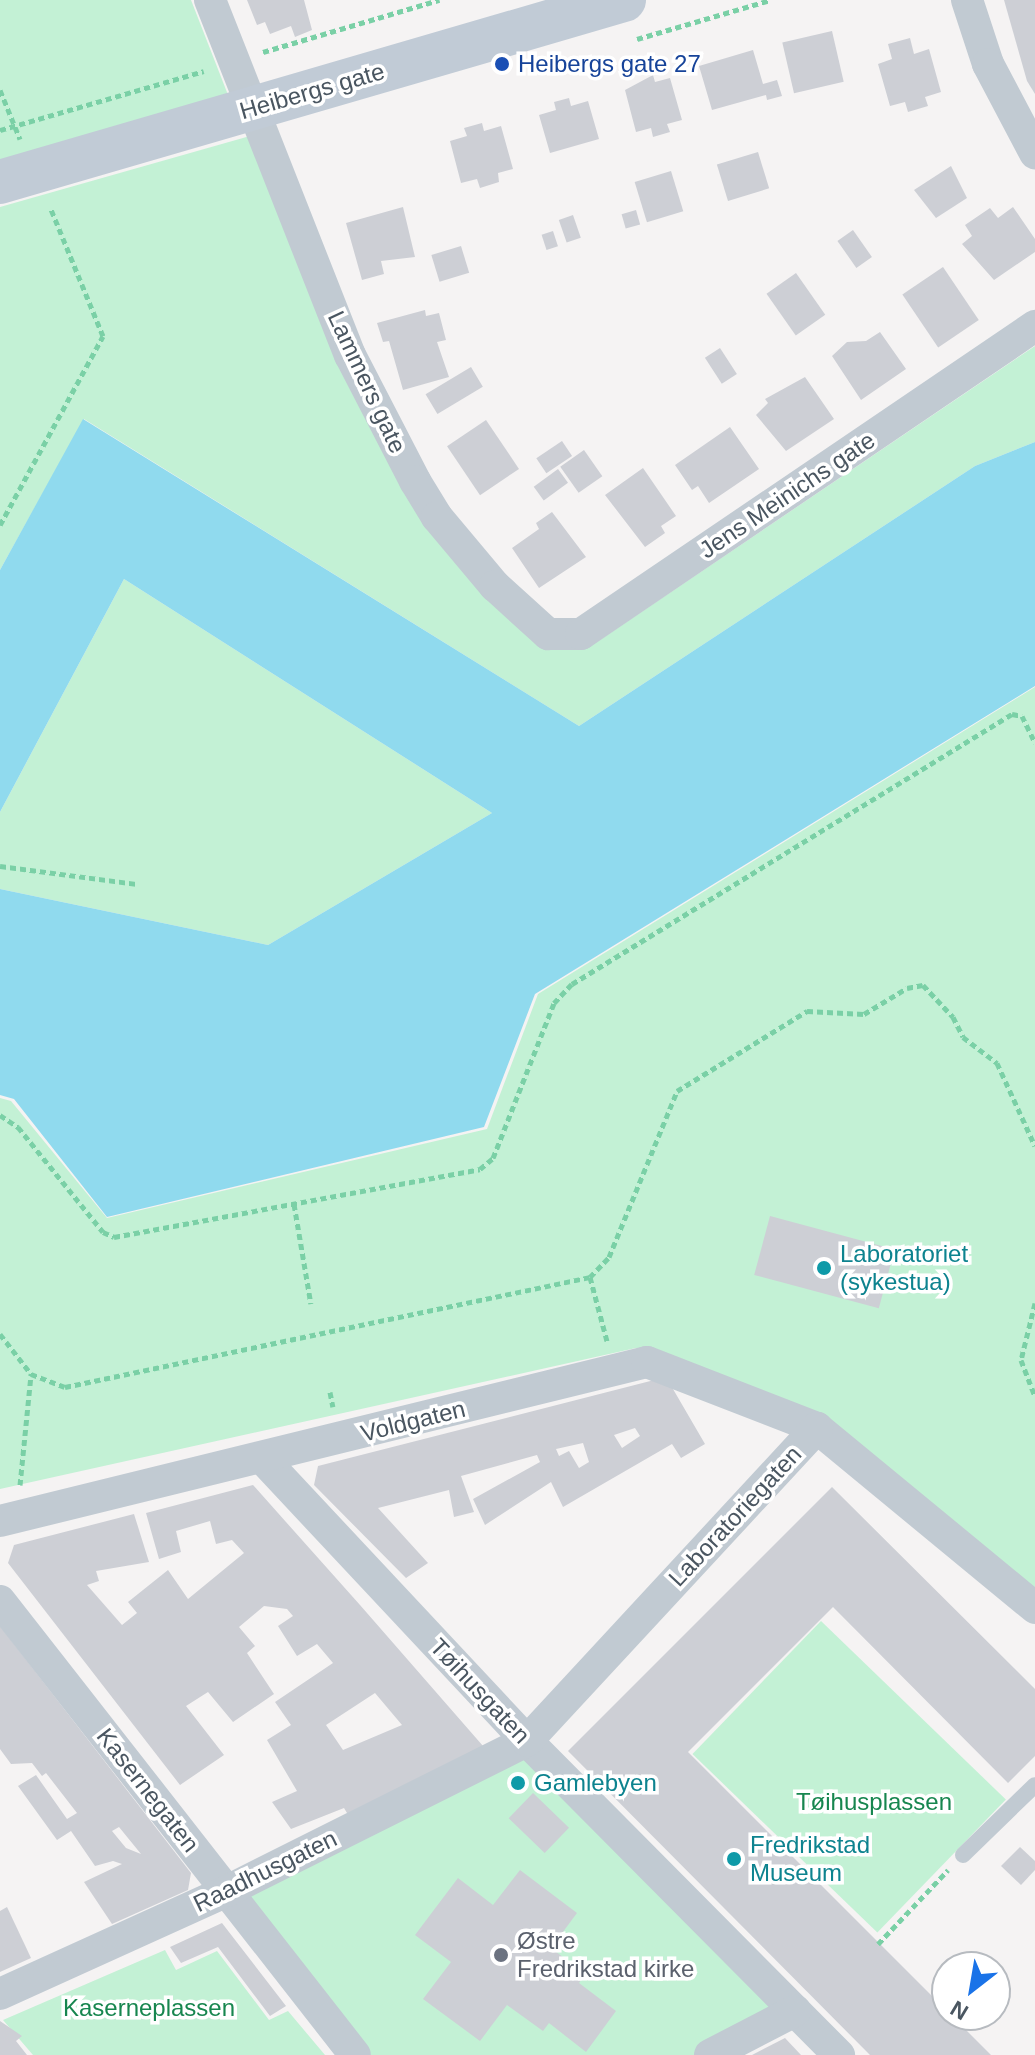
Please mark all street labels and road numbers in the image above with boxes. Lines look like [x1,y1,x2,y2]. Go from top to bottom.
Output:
street label: Heibergs gate [236,57,388,125]
street label: Lammers gate [322,306,412,458]
street label: Jens Meinichs gate [694,426,880,564]
street label: Voldgaten [358,1394,468,1448]
street label: Laboratoriegaten [663,1440,807,1592]
street label: Tøihusgaten [424,1632,536,1750]
street label: Kasernegaten [91,1722,205,1858]
street label: Raadhusgaten [189,1824,341,1918]

